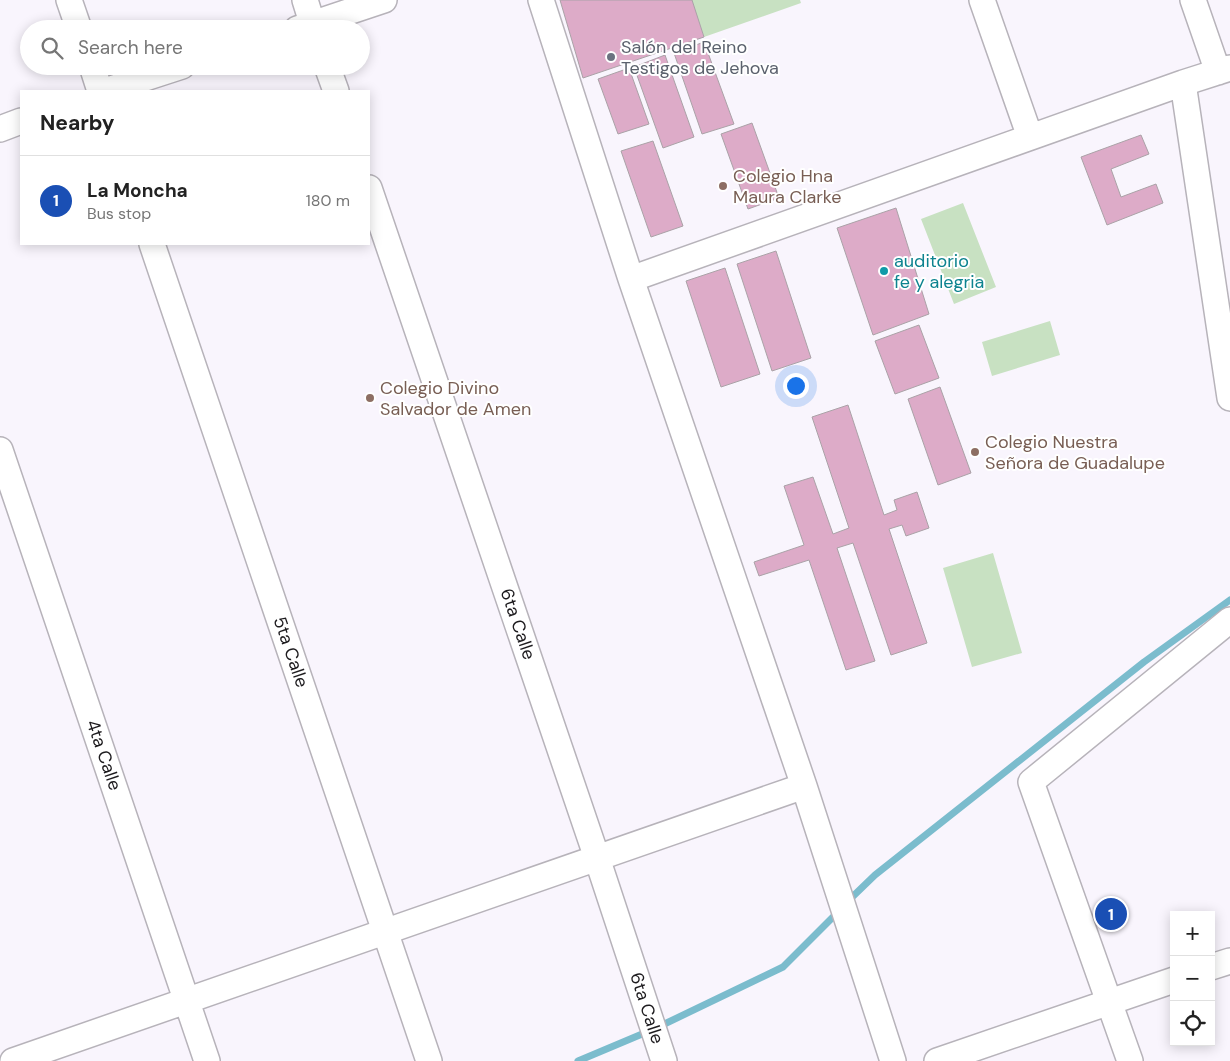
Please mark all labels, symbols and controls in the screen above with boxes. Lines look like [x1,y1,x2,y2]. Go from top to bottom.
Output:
search box [20,20,370,75]
icon: search [38,34,66,62]
text: Search here [78,35,183,60]
place label: Salón del Reino Testigos de Jehova [621,35,779,80]
marker: Salón del Reino Testigos de Jehova [605,51,617,63]
text: Nearby [40,109,114,137]
place label: Colegio Hna Maura Clarke [733,164,842,209]
text: La Moncha [87,178,188,203]
marker: Colegio Hna Maura Clarke [717,180,729,192]
text: 1 [53,190,59,211]
text: 180 m [306,190,350,211]
text: Bus stop [87,203,151,224]
place label: auditorio fe y alegria [894,249,984,294]
marker: auditorio fe y alegria [878,265,890,277]
your location [783,373,809,399]
place label: Colegio Divino Salvador de Amen [380,376,531,421]
marker: Colegio Divino Salvador de Amen [364,392,376,404]
place label: Colegio Nuestra Señora de Guadalupe [985,430,1165,475]
marker: Colegio Nuestra Señora de Guadalupe [969,446,981,458]
street label: 6ta Calle [495,585,541,663]
street label: 5ta Calle [268,613,314,691]
street label: 4ta Calle [81,716,127,794]
pin: 1 [1095,895,1127,933]
map controls [1170,911,1215,1046]
button: + [1170,911,1215,956]
button: − [1170,956,1215,1001]
street label: 6ta Calle [624,969,670,1047]
button: locate [1170,1001,1215,1046]

